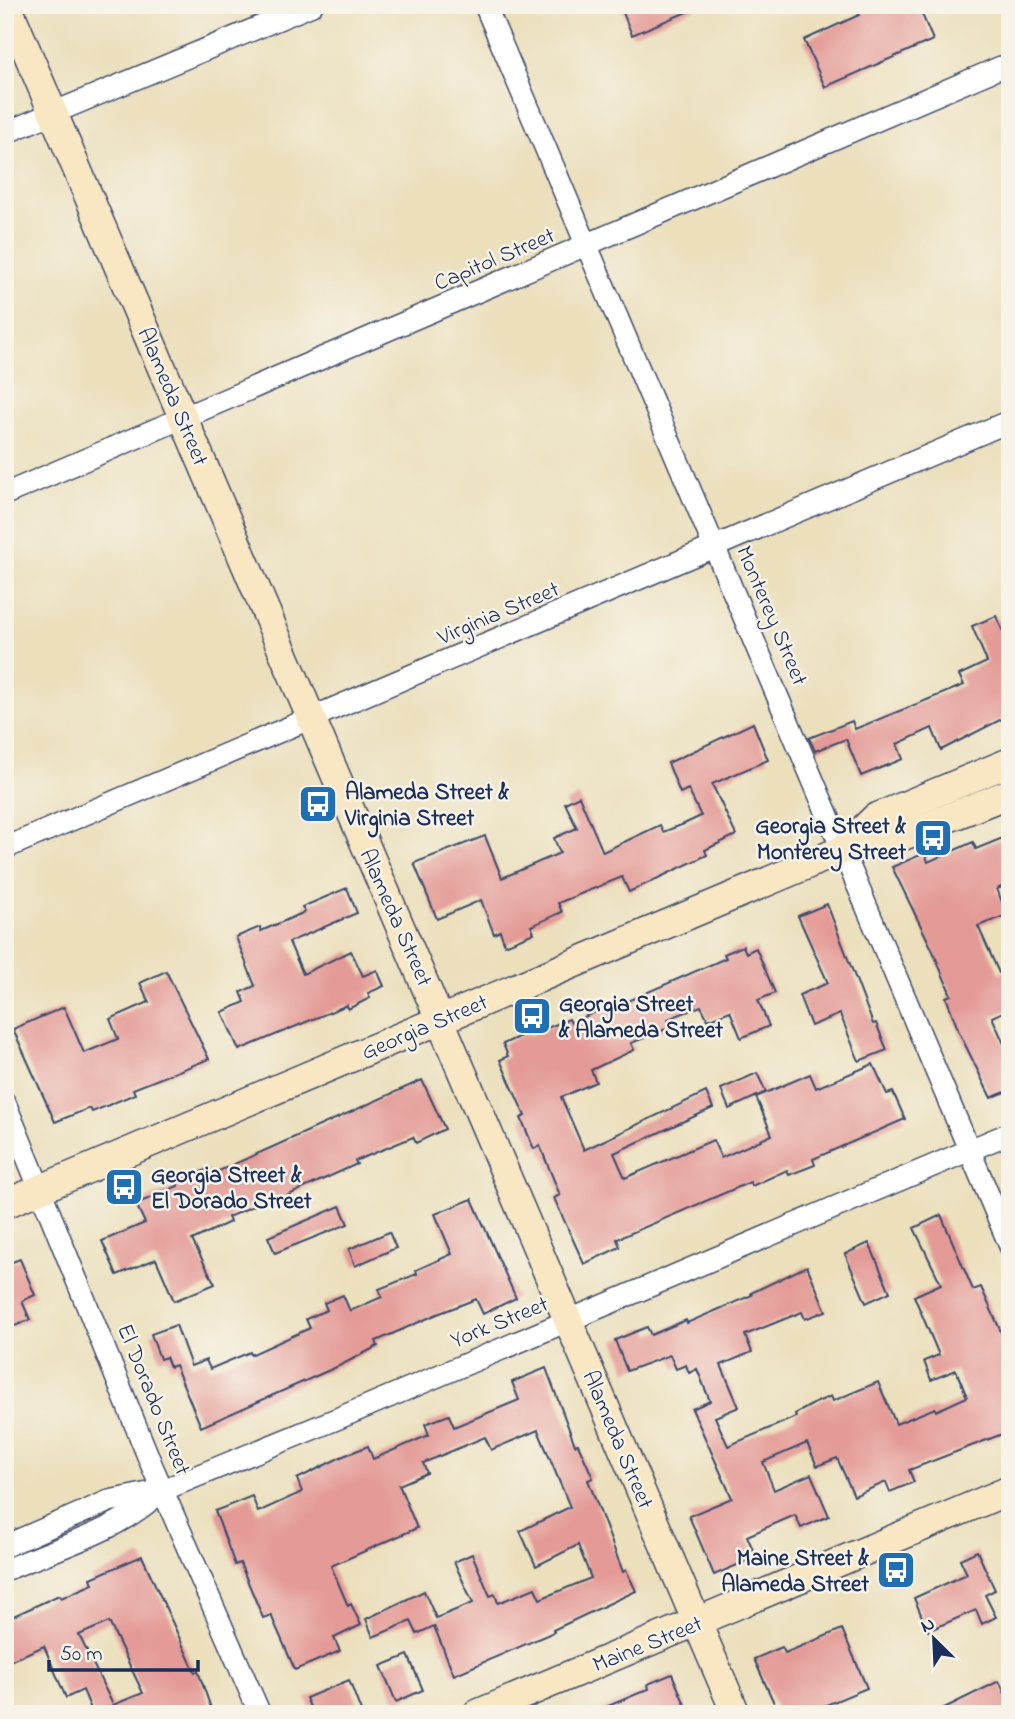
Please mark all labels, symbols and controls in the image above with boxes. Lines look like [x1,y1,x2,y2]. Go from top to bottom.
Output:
street label: Capitol Street [429,220,561,301]
street label: Alameda Street [128,323,216,472]
street label: Monterey Street [725,541,815,692]
street label: Virginia Street [432,574,566,656]
place label: Alameda Street & Virginia Street [344,777,509,838]
bus stop icon: Alameda Street & Virginia Street [297,783,339,825]
place label: Georgia Street & Monterey Street [755,811,906,872]
bus stop icon: Georgia Street & Monterey Street [912,817,954,859]
street label: Alameda Street [350,844,440,992]
street label: Georgia Street [357,987,494,1071]
place label: Georgia Street & Alameda Street [558,989,723,1048]
bus stop icon: Georgia Street & Alameda Street [511,995,553,1037]
place label: Georgia Street & El Dorado Street [151,1160,312,1219]
bus stop icon: Georgia Street & El Dorado Street [103,1166,145,1208]
street label: York Street [446,1289,554,1358]
street label: El Dorado Street [107,1319,198,1481]
street label: Alameda Street [573,1366,661,1515]
place label: Maine Street & Alameda Street [721,1543,869,1602]
bus stop icon: Maine Street & Alameda Street [875,1549,917,1591]
north arrow [900,1604,970,1674]
street label: Maine Street [588,1608,708,1682]
text: N [917,1611,940,1641]
scale bar [49,1628,198,1672]
text: 50 m [60,1640,103,1670]

